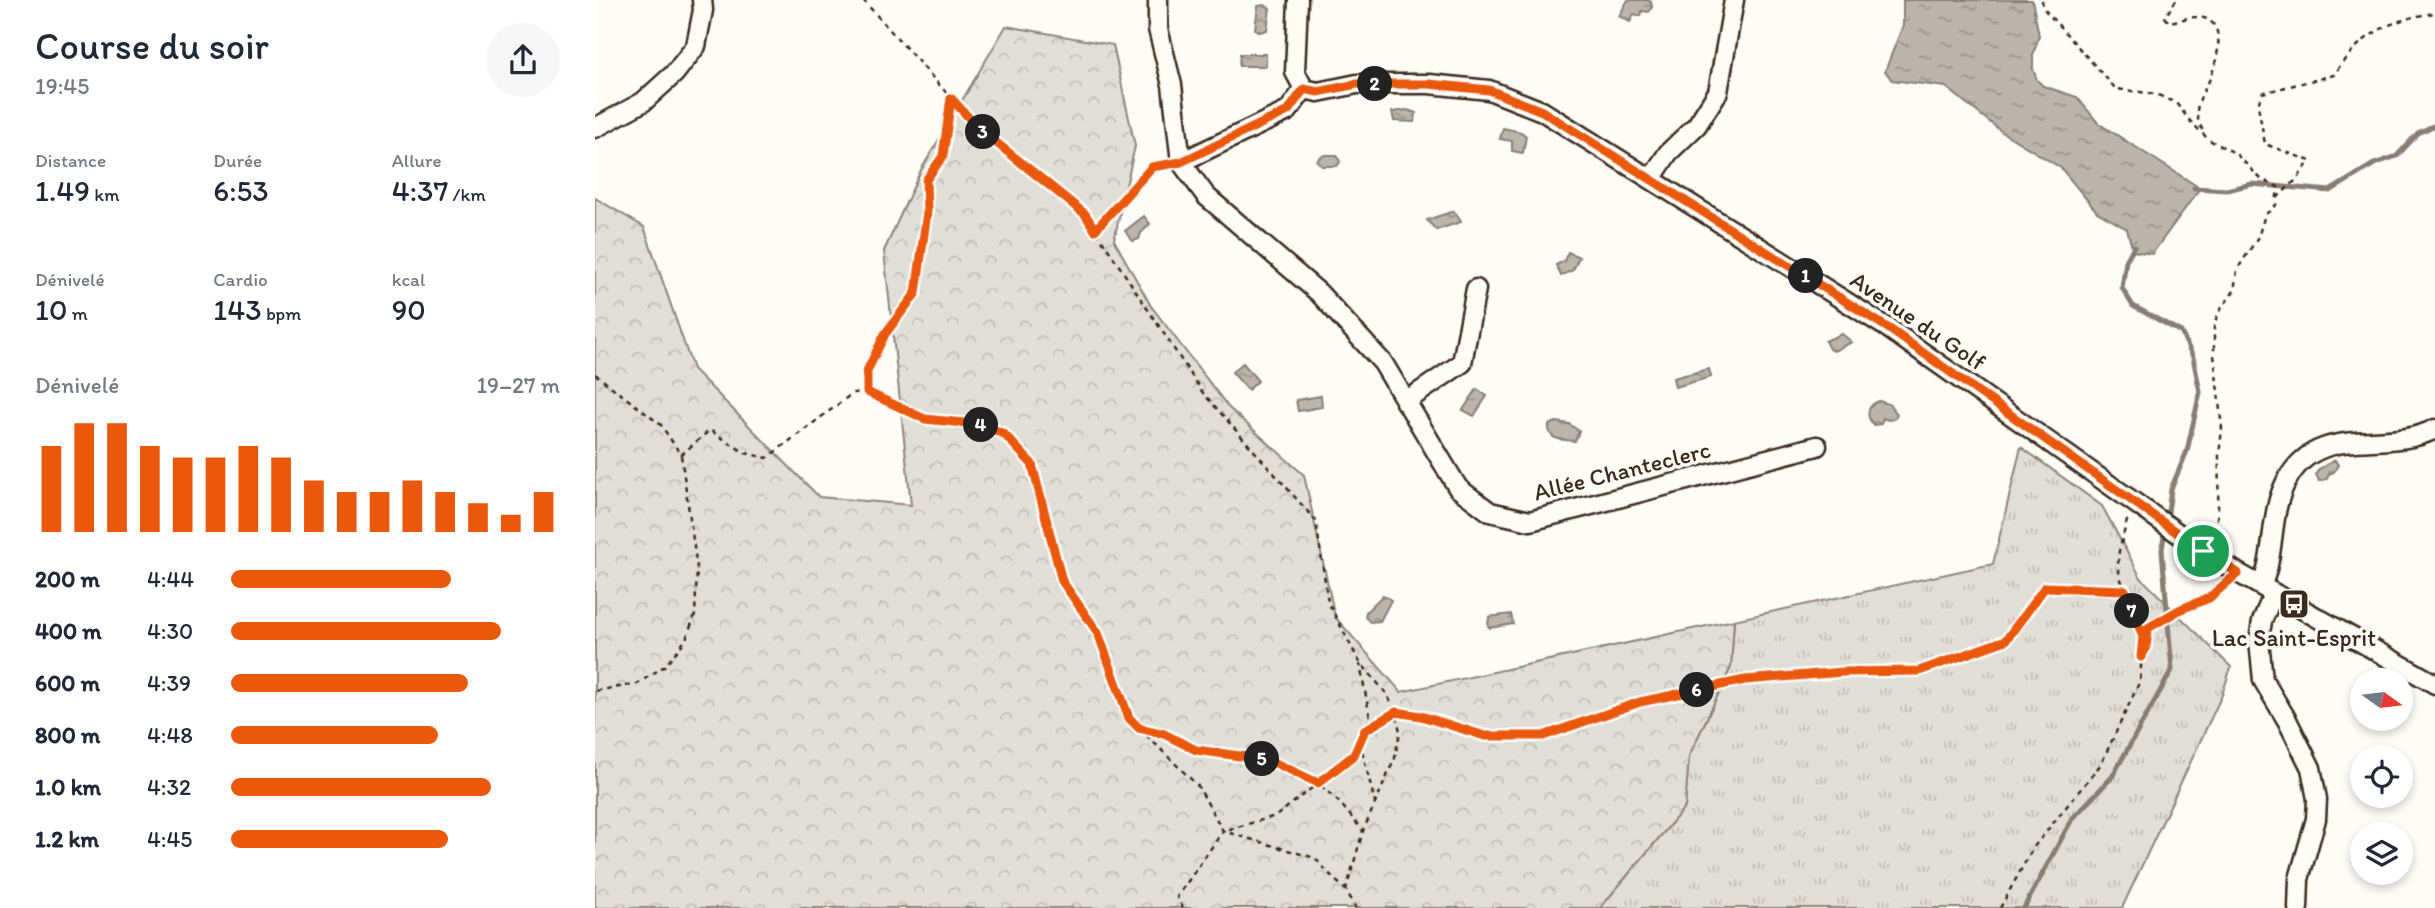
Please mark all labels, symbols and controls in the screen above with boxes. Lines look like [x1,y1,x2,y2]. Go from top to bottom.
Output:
text: Course du soir [35,23,269,69]
button: share [486,23,560,97]
pin: 2 [1357,66,1393,102]
text: 19:45 [35,72,89,100]
text: 2 [1370,72,1380,95]
pin: 3 [965,114,1001,150]
text: 3 [977,120,988,143]
text: Distance [35,149,106,172]
text: Durée [213,149,262,172]
text: Allure [392,149,442,172]
text: 1.49 [35,172,90,209]
text: 6:53 [213,172,269,209]
text: 4:37 [392,172,448,209]
text: km [90,183,119,206]
text: /km [448,183,486,206]
pin: 1 [1789,258,1823,294]
text: 1 [1801,264,1810,287]
street label: Avenue du Golf [1845,265,1991,376]
text: Dénivelé [35,268,105,291]
text: Cardio [213,268,268,291]
text: kcal [392,268,425,291]
text: 10 [35,291,67,328]
text: 143 [213,291,262,328]
text: 90 [392,291,426,328]
text: m [67,302,88,325]
text: bpm [262,302,301,325]
text: Dénivelé [35,371,119,399]
text: 19–27 m [476,371,560,399]
pin: 4 [963,408,999,442]
text: 4 [975,413,986,436]
street label: Allée Chanteclerc [1530,435,1713,506]
pin [2173,521,2233,581]
icon: arrive [2184,532,2222,570]
text: 200 m [35,565,100,593]
text: 4:44 [147,565,194,593]
bus stop icon: Lac Saint-Esprit [2277,587,2311,621]
pin: 7 [2115,594,2149,628]
text: 7 [2127,599,2136,622]
text: 400 m [35,617,102,645]
text: 4:30 [147,617,193,645]
place label: Lac Saint-Esprit [2212,623,2376,652]
north arrow [2350,668,2413,732]
map controls [2350,668,2413,885]
text: 600 m [35,669,100,697]
text: 4:39 [147,669,191,697]
pin: 6 [1679,672,1715,708]
text: 6 [1691,678,1702,701]
text: 800 m [35,721,100,749]
text: 4:48 [147,721,193,749]
pin: 5 [1245,742,1279,776]
button: locate [2350,745,2413,808]
text: 5 [1257,747,1266,770]
text: 1.0 km [35,773,101,801]
text: 4:32 [147,773,191,801]
button: layers [2350,822,2413,885]
text: 1.2 km [35,825,99,853]
text: 4:45 [147,825,192,853]

